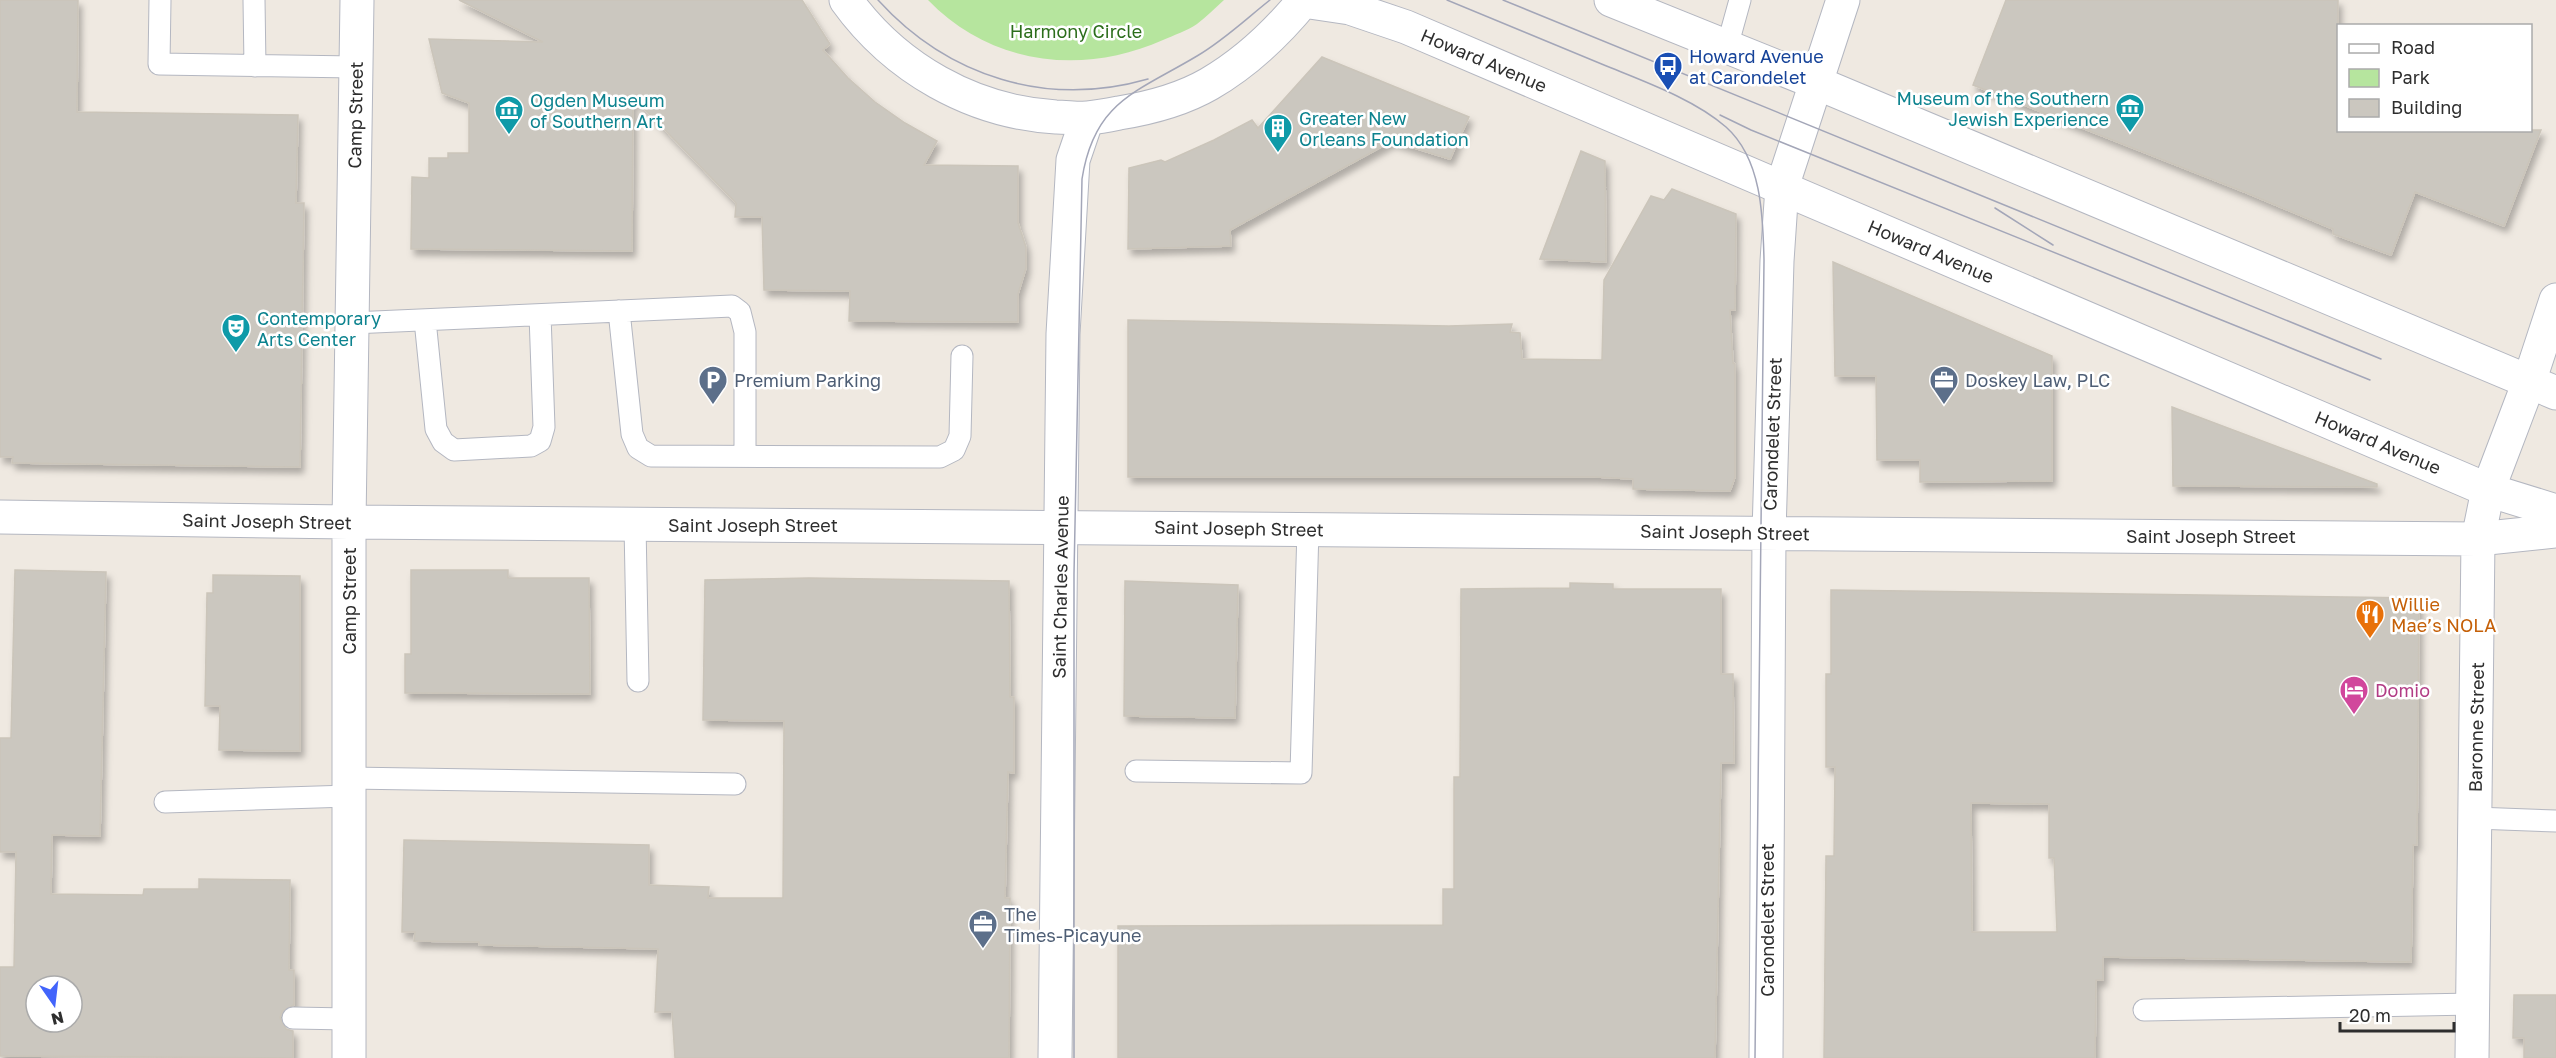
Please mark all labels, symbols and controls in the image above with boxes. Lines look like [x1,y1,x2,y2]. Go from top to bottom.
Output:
park label: Harmony Circle [1010,20,1142,42]
street label: Howard Avenue [1418,24,1550,96]
legend [2337,24,2532,132]
text: Road [2391,36,2435,58]
place label: Howard Avenue at Carondelet [1689,45,1824,88]
bus stop icon: Howard Avenue at Carondelet [1652,50,1684,92]
street label: Camp Street [343,61,367,169]
text: Park [2391,66,2430,88]
place label: Museum of the Southern Jewish Experience [1896,87,2109,130]
place label: Ogden Museum of Southern Art [530,89,665,132]
museum icon: Museum of the Southern Jewish Experience [2114,92,2146,134]
museum icon: Ogden Museum of Southern Art [493,94,525,136]
text: Building [2391,96,2462,118]
place label: Greater New Orleans Foundation [1299,107,1469,150]
building icon: Greater New Orleans Foundation [1262,112,1294,154]
street label: Howard Avenue [1865,215,1997,287]
place label: Contemporary Arts Center [257,307,381,350]
theatre icon: Contemporary Arts Center [220,312,252,354]
street label: Carondelet Street [1758,357,1786,511]
parking icon: Premium Parking [697,364,729,406]
office icon: Doskey Law, PLC [1928,364,1960,406]
place label: Premium Parking [734,369,881,391]
place label: Doskey Law, PLC [1965,369,2110,391]
street label: Howard Avenue [2312,406,2444,478]
street label: Saint Charles Avenue [1047,495,1073,679]
street label: Saint Joseph Street [182,509,352,533]
street label: Saint Joseph Street [668,514,838,536]
street label: Saint Joseph Street [1154,516,1324,540]
street label: Saint Joseph Street [1640,520,1810,544]
street label: Saint Joseph Street [2126,525,2296,547]
street label: Camp Street [338,547,360,655]
place label: Willie Mae’s NOLA [2391,593,2496,636]
restaurant icon: Willie Mae’s NOLA [2354,598,2386,640]
street label: Baronne Street [2464,662,2488,792]
hotel icon: Domio [2338,674,2370,716]
place label: Domio [2375,679,2430,701]
street label: Carondelet Street [1756,843,1778,997]
place label: The Times-Picayune [1004,903,1141,946]
office icon: The Times-Picayune [967,908,999,950]
north arrow [24,974,84,1034]
scale bar [2340,995,2454,1033]
text: 20 m [2349,1004,2391,1026]
text: N [49,1007,66,1030]

